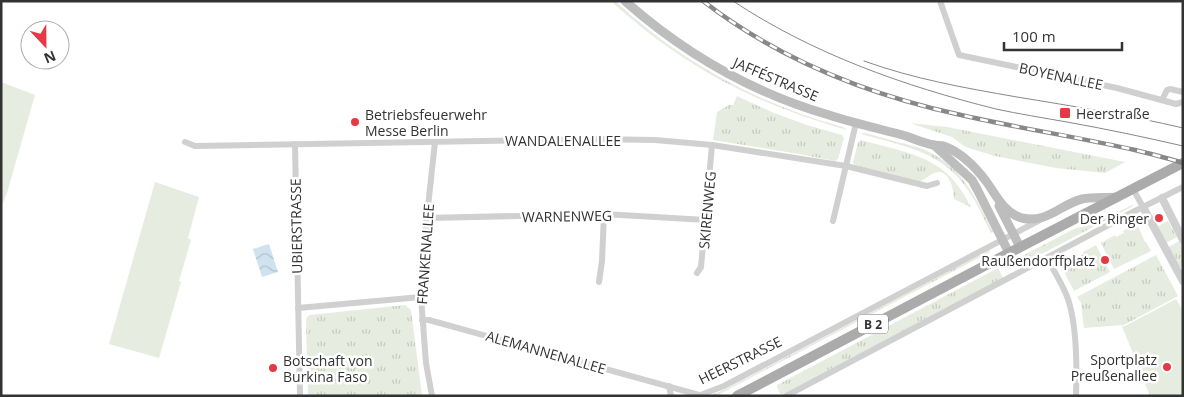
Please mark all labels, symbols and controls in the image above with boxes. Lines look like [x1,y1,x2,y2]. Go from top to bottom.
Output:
north arrow [20,20,70,70]
scale bar [1004,20,1122,52]
text: 100 m [1012,26,1056,46]
text: N [41,47,59,68]
street label: JAFFÉSTRASSE [729,52,822,105]
street label: BOYENALLEE [1017,58,1105,94]
place label: Heerstraße [1076,104,1150,123]
place label: Betriebsfeuerwehr Messe Berlin [365,105,487,140]
marker: Heerstraße [1058,106,1072,120]
marker: Betriebsfeuerwehr Messe Berlin [349,116,361,128]
street label: WANDALENALLEE [505,131,621,150]
street label: SKIRENWEG [694,170,720,250]
street label: UBIERSTRASSE [286,178,306,274]
street label: FRANKENALLEE [412,203,438,305]
street label: WARNENWEG [522,206,612,226]
place label: Der Ringer [1080,209,1149,228]
marker: Der Ringer [1153,212,1165,224]
place label: Raußendorffplatz [981,251,1095,270]
marker: Raußendorffplatz [1099,254,1111,266]
road number: B 2 [858,314,888,334]
street label: ALEMANNENALLEE [484,326,608,378]
street label: HEERSTRASSE [695,332,785,388]
place label: Sportplatz Preußenallee [1071,350,1157,385]
place label: Botschaft von Burkina Faso [283,351,373,386]
marker: Sportplatz Preußenallee [1161,361,1173,373]
marker: Botschaft von Burkina Faso [267,362,279,374]

